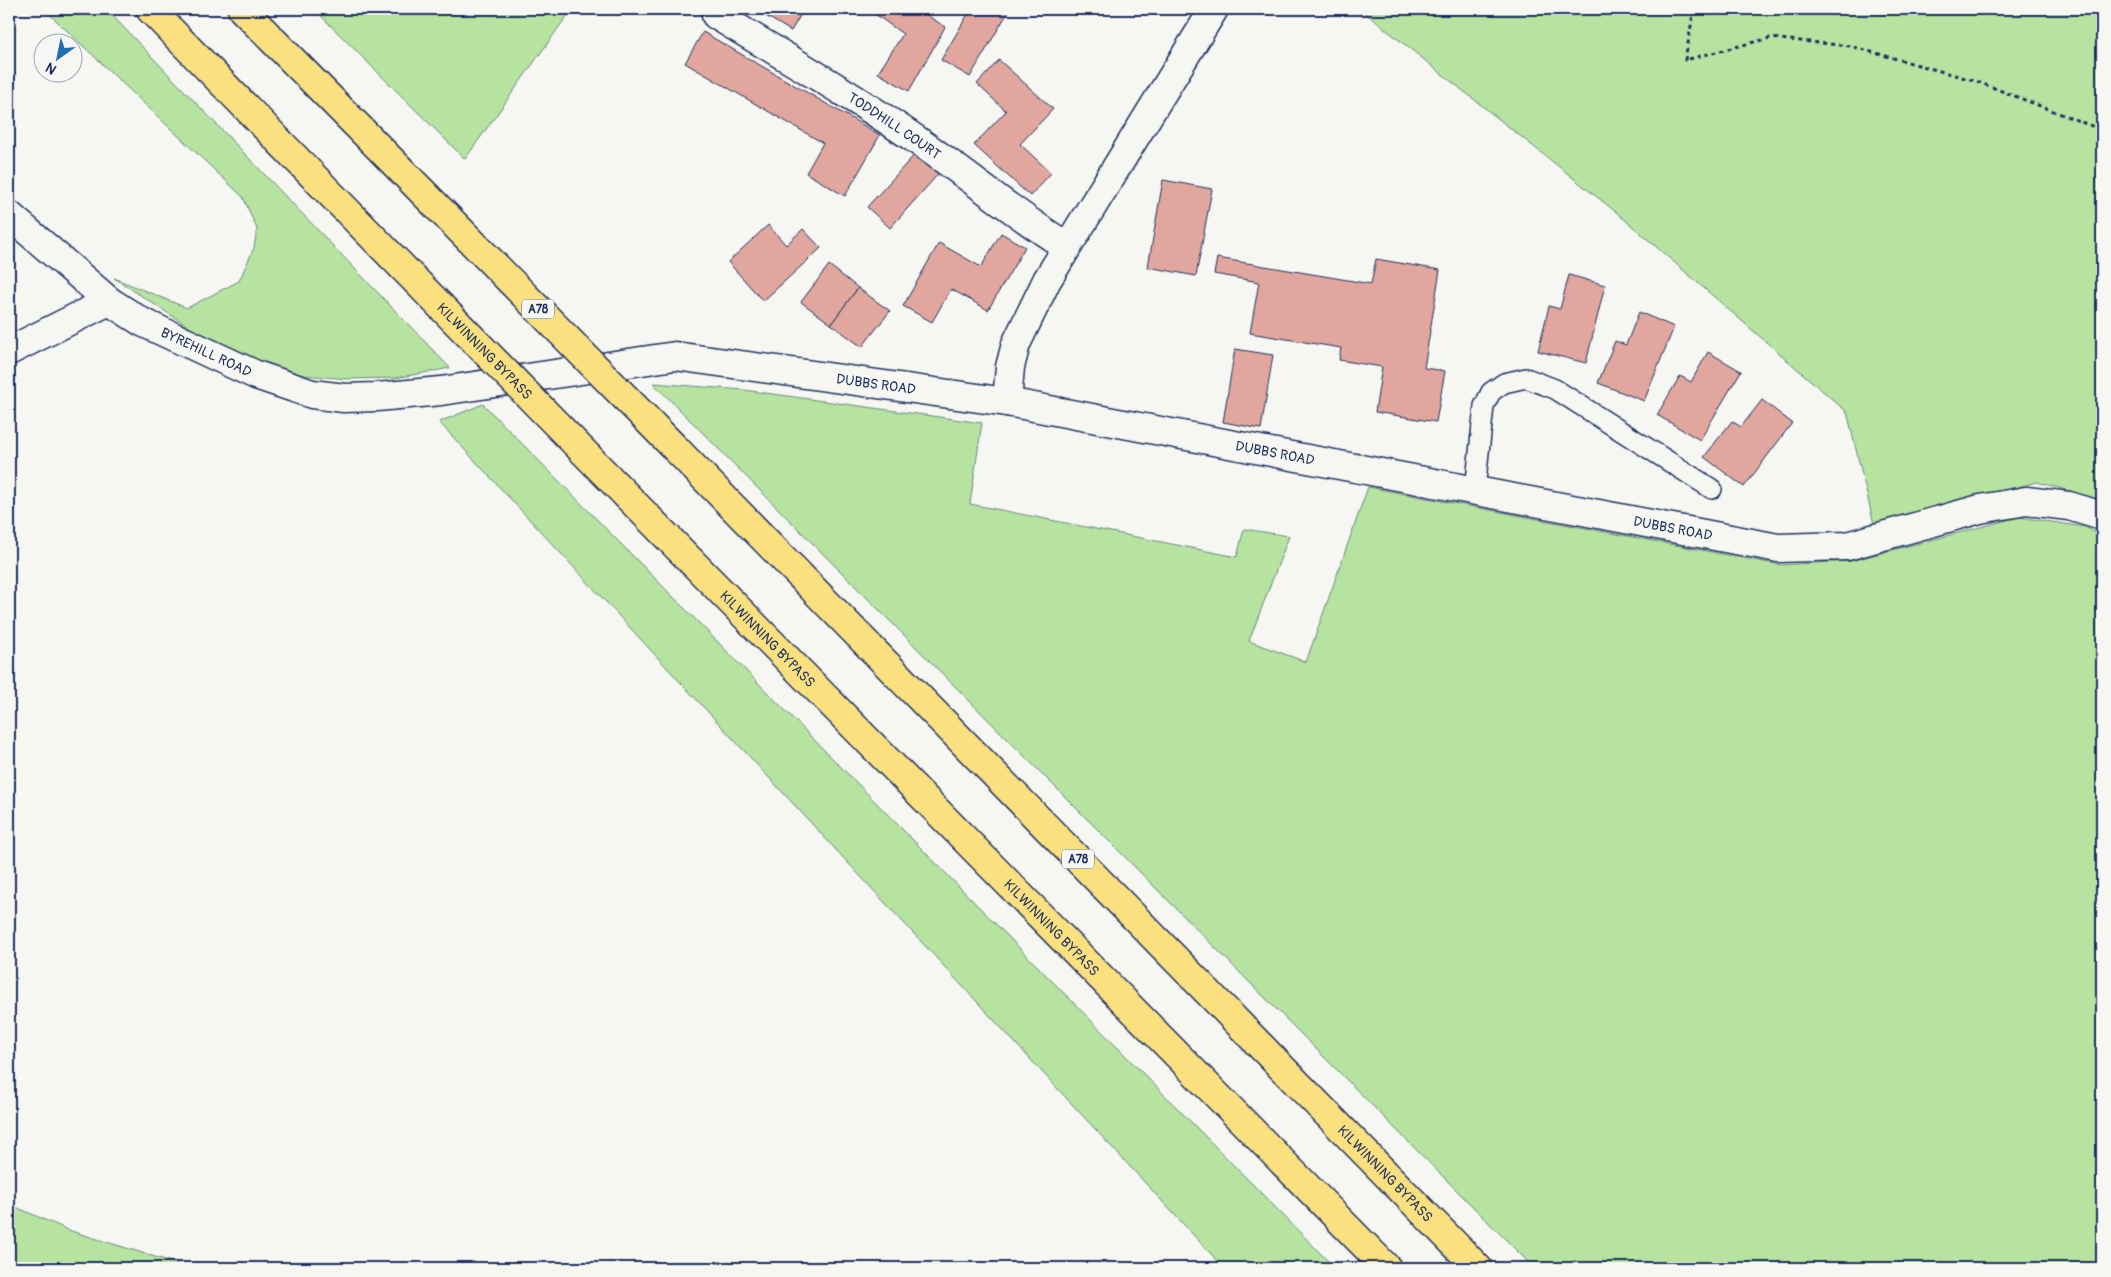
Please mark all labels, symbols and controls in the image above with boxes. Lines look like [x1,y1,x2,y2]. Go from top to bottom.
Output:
north arrow [32,32,82,82]
text: N [43,59,60,78]
street label: TODDHILL COURT [845,89,944,163]
street label: KILWINNING BYPASS [434,299,536,403]
road number: A78 [522,300,554,318]
street label: BYREHILL ROAD [158,324,255,380]
street label: DUBBS ROAD [835,370,917,398]
street label: DUBBS ROAD [1234,437,1316,469]
street label: DUBBS ROAD [1632,512,1714,544]
street label: KILWINNING BYPASS [716,587,819,691]
road number: A78 [1062,850,1094,869]
street label: KILWINNING BYPASS [1001,876,1103,979]
street label: KILWINNING BYPASS [1334,1121,1436,1225]

